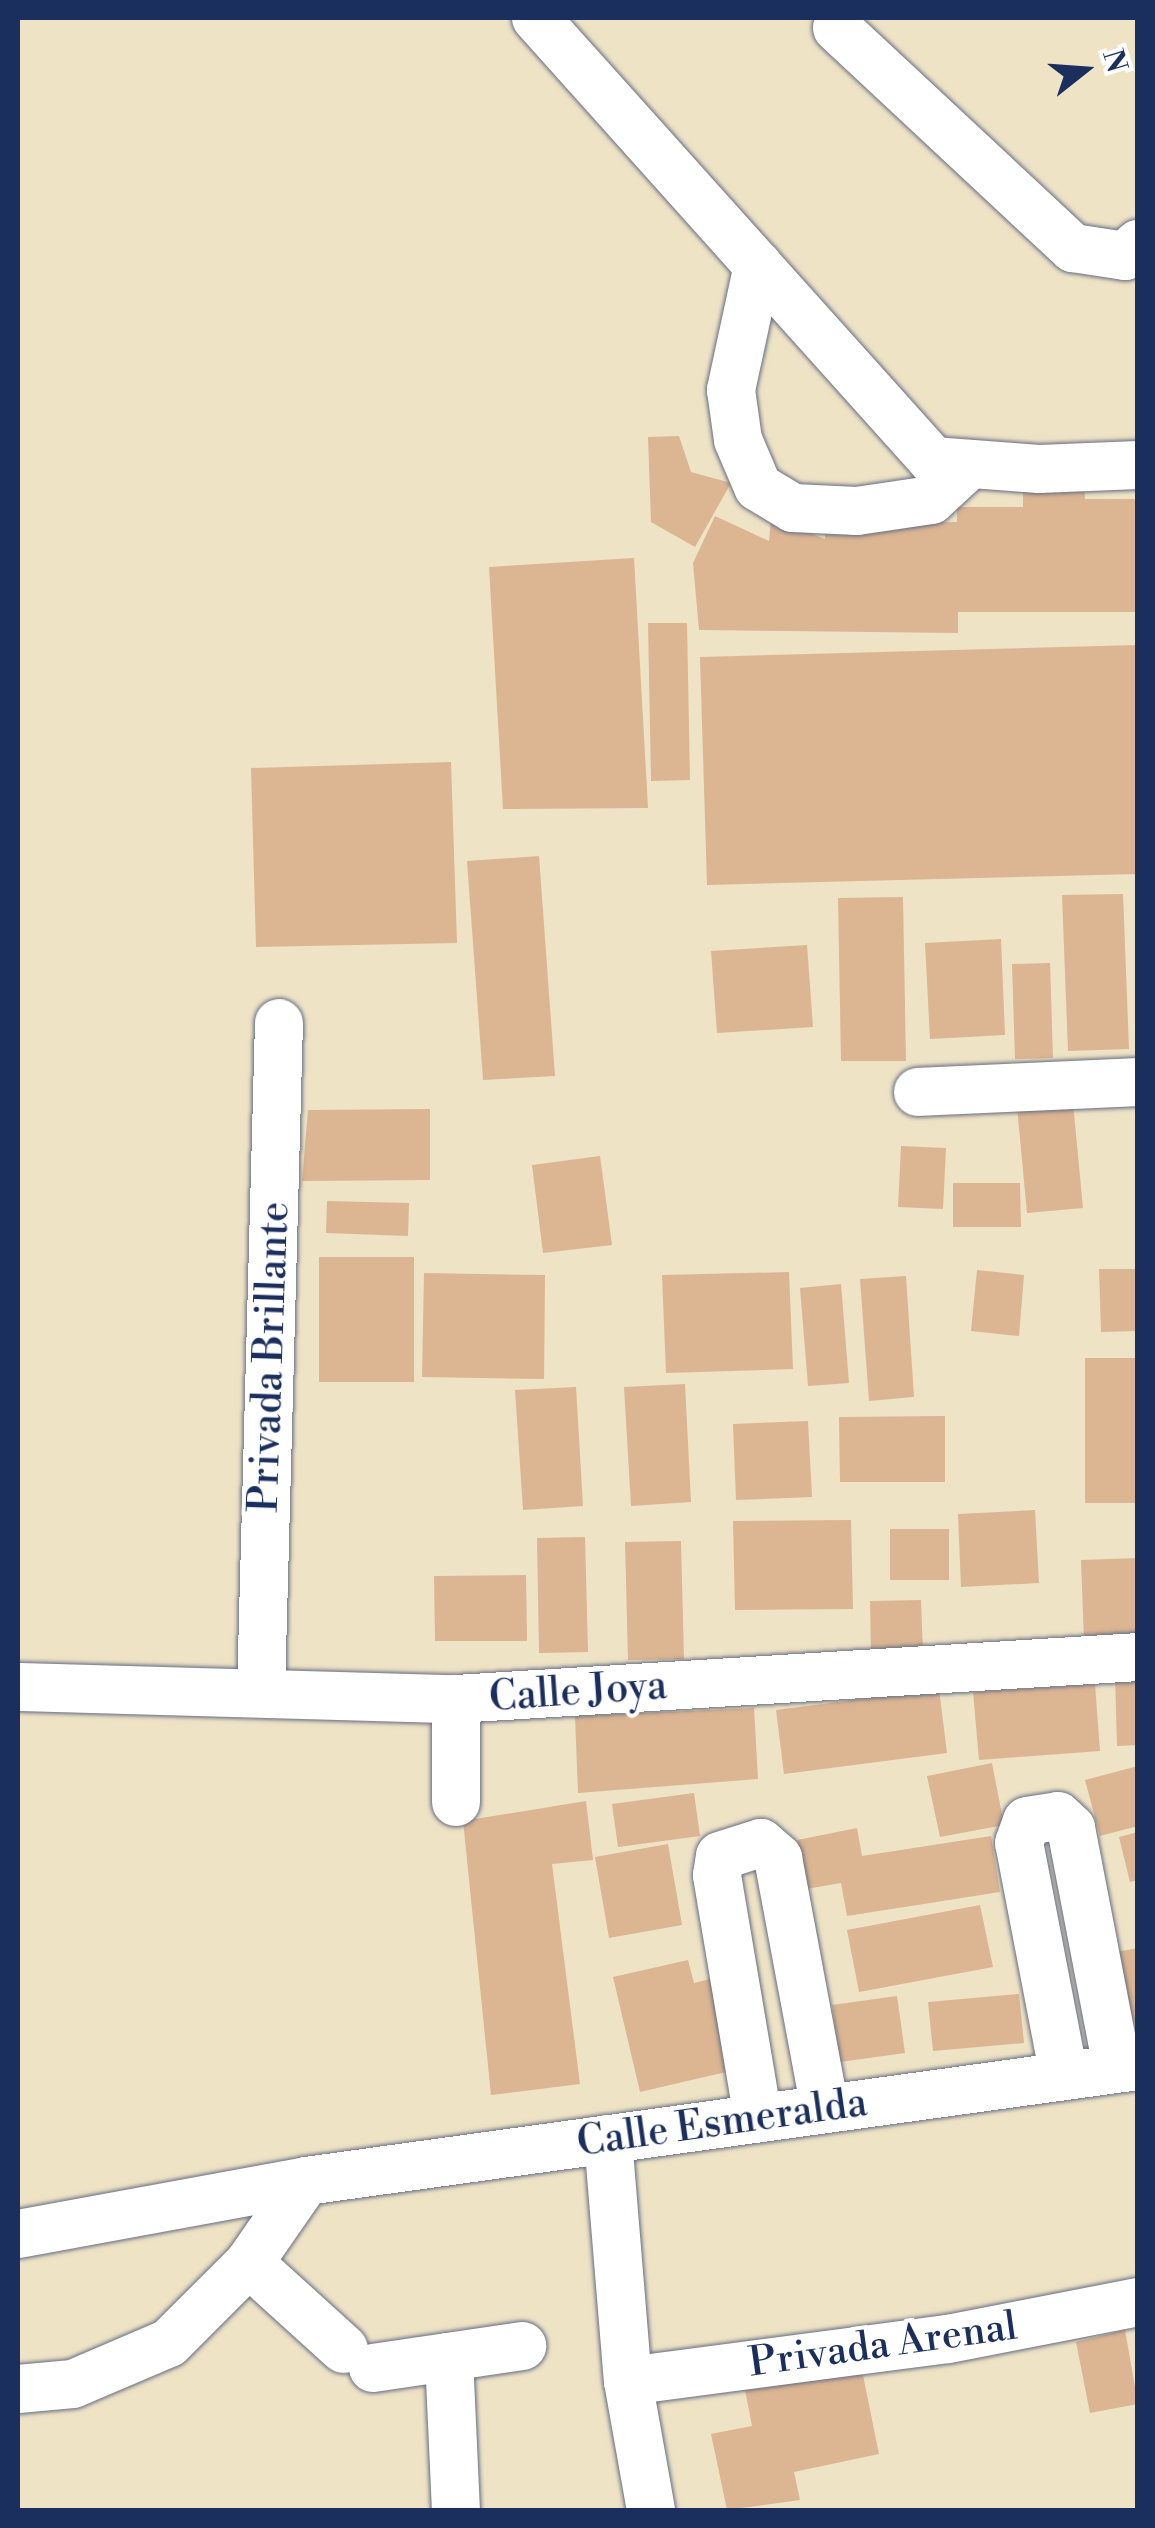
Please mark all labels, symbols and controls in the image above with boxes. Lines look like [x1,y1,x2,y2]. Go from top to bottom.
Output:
north arrow [1035,20,1135,120]
text: N [1094,45,1134,77]
street label: Privada Brillante [241,1201,299,1513]
street label: Calle Joya [487,1662,669,1722]
street label: Calle Esmeralda [574,2079,870,2167]
street label: Privada Arenal [746,2302,1020,2388]

